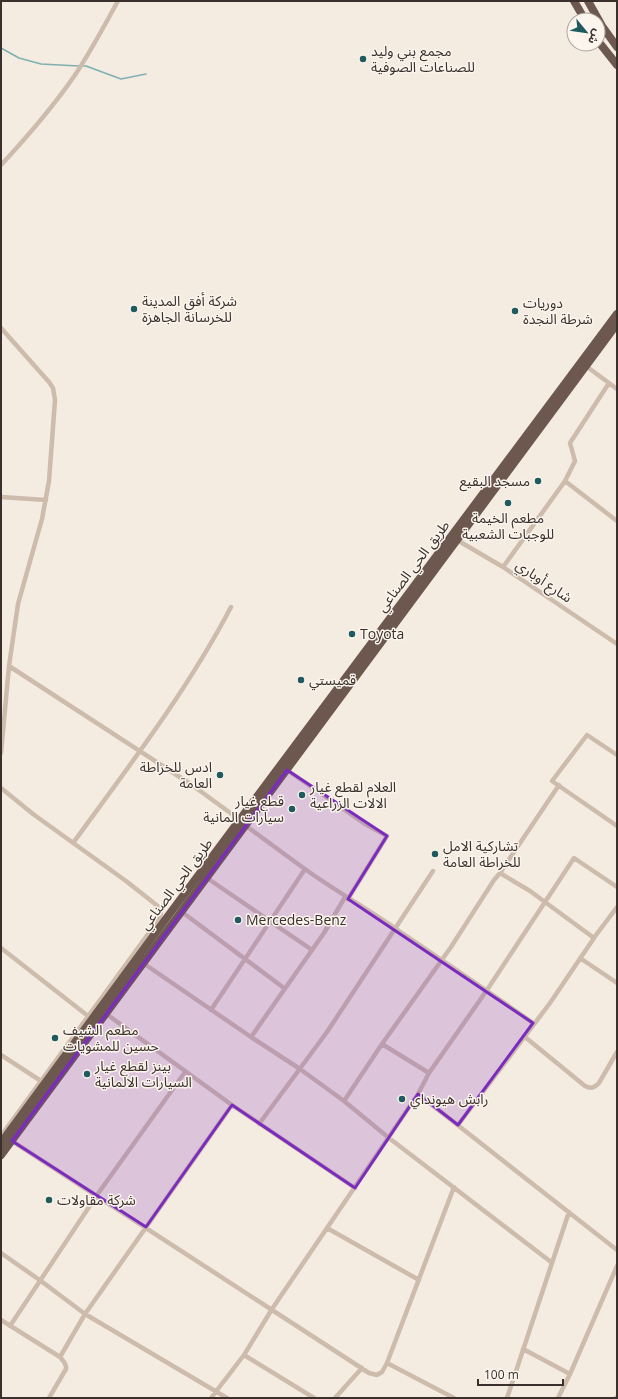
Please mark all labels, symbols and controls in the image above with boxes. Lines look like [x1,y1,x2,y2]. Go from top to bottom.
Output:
north arrow [566,12,606,52]
text: ش [585,27,605,47]
place label: مجمع بني وليد للصناعات الصوفية [371,41,475,76]
marker: مجمع بني وليد للصناعات الصوفية [358,54,368,64]
place label: شركة أفق المدينة للخرسانة الجاهزة [142,291,237,326]
place label: دوريات شرطة النجدة [523,293,593,328]
marker: شركة أفق المدينة للخرسانة الجاهزة [129,304,139,314]
marker: دوريات شرطة النجدة [510,306,520,316]
place label: مسجد البقيع [459,471,530,492]
marker: مسجد البقيع [533,476,543,486]
marker: مطعم الخيمة للوجبات الشعبية [503,498,513,508]
place label: مطعم الخيمة للوجبات الشعبية [462,508,554,543]
street label: طريق الحي الصناعي [372,516,455,617]
street label: شارع أوباري [511,555,576,608]
place label: Toyota [360,624,404,643]
marker: Toyota [347,629,357,639]
place label: قميستي [309,670,356,691]
marker: قميستي [296,675,306,685]
place label: ادس للخراطة العامة [140,757,212,792]
marker: ادس للخراطة العامة [215,770,225,780]
place label: العلام لقطع غيار الالات الزراعية [309,777,396,812]
marker: العلام لقطع غيار الالات الزراعية [297,790,307,800]
place label: قطع غيار سيارات المانية [203,791,284,826]
marker: قطع غيار سيارات المانية [287,804,297,814]
street label: طريق الحي الصناعي [135,834,218,935]
place label: تشاركية الامل للخراطة العامة [443,836,521,871]
marker: تشاركية الامل للخراطة العامة [430,849,440,859]
place label: Mercedes-Benz [246,910,347,929]
marker: Mercedes-Benz [233,915,243,925]
place label: مطعم الشيف حسين للمشويات [63,1020,159,1055]
marker: مطعم الشيف حسين للمشويات [50,1033,60,1043]
place label: بينز لقطع غيار السيارات الالمانية [94,1056,192,1091]
marker: بينز لقطع غيار السيارات الالمانية [82,1069,92,1079]
place label: رابش هيونداي [410,1089,488,1110]
marker: رابش هيونداي [397,1094,407,1104]
place label: شركة مقاولات [57,1190,136,1209]
marker: شركة مقاولات [44,1195,54,1205]
scale bar [478,1361,563,1387]
text: 100 m [484,1366,519,1383]

